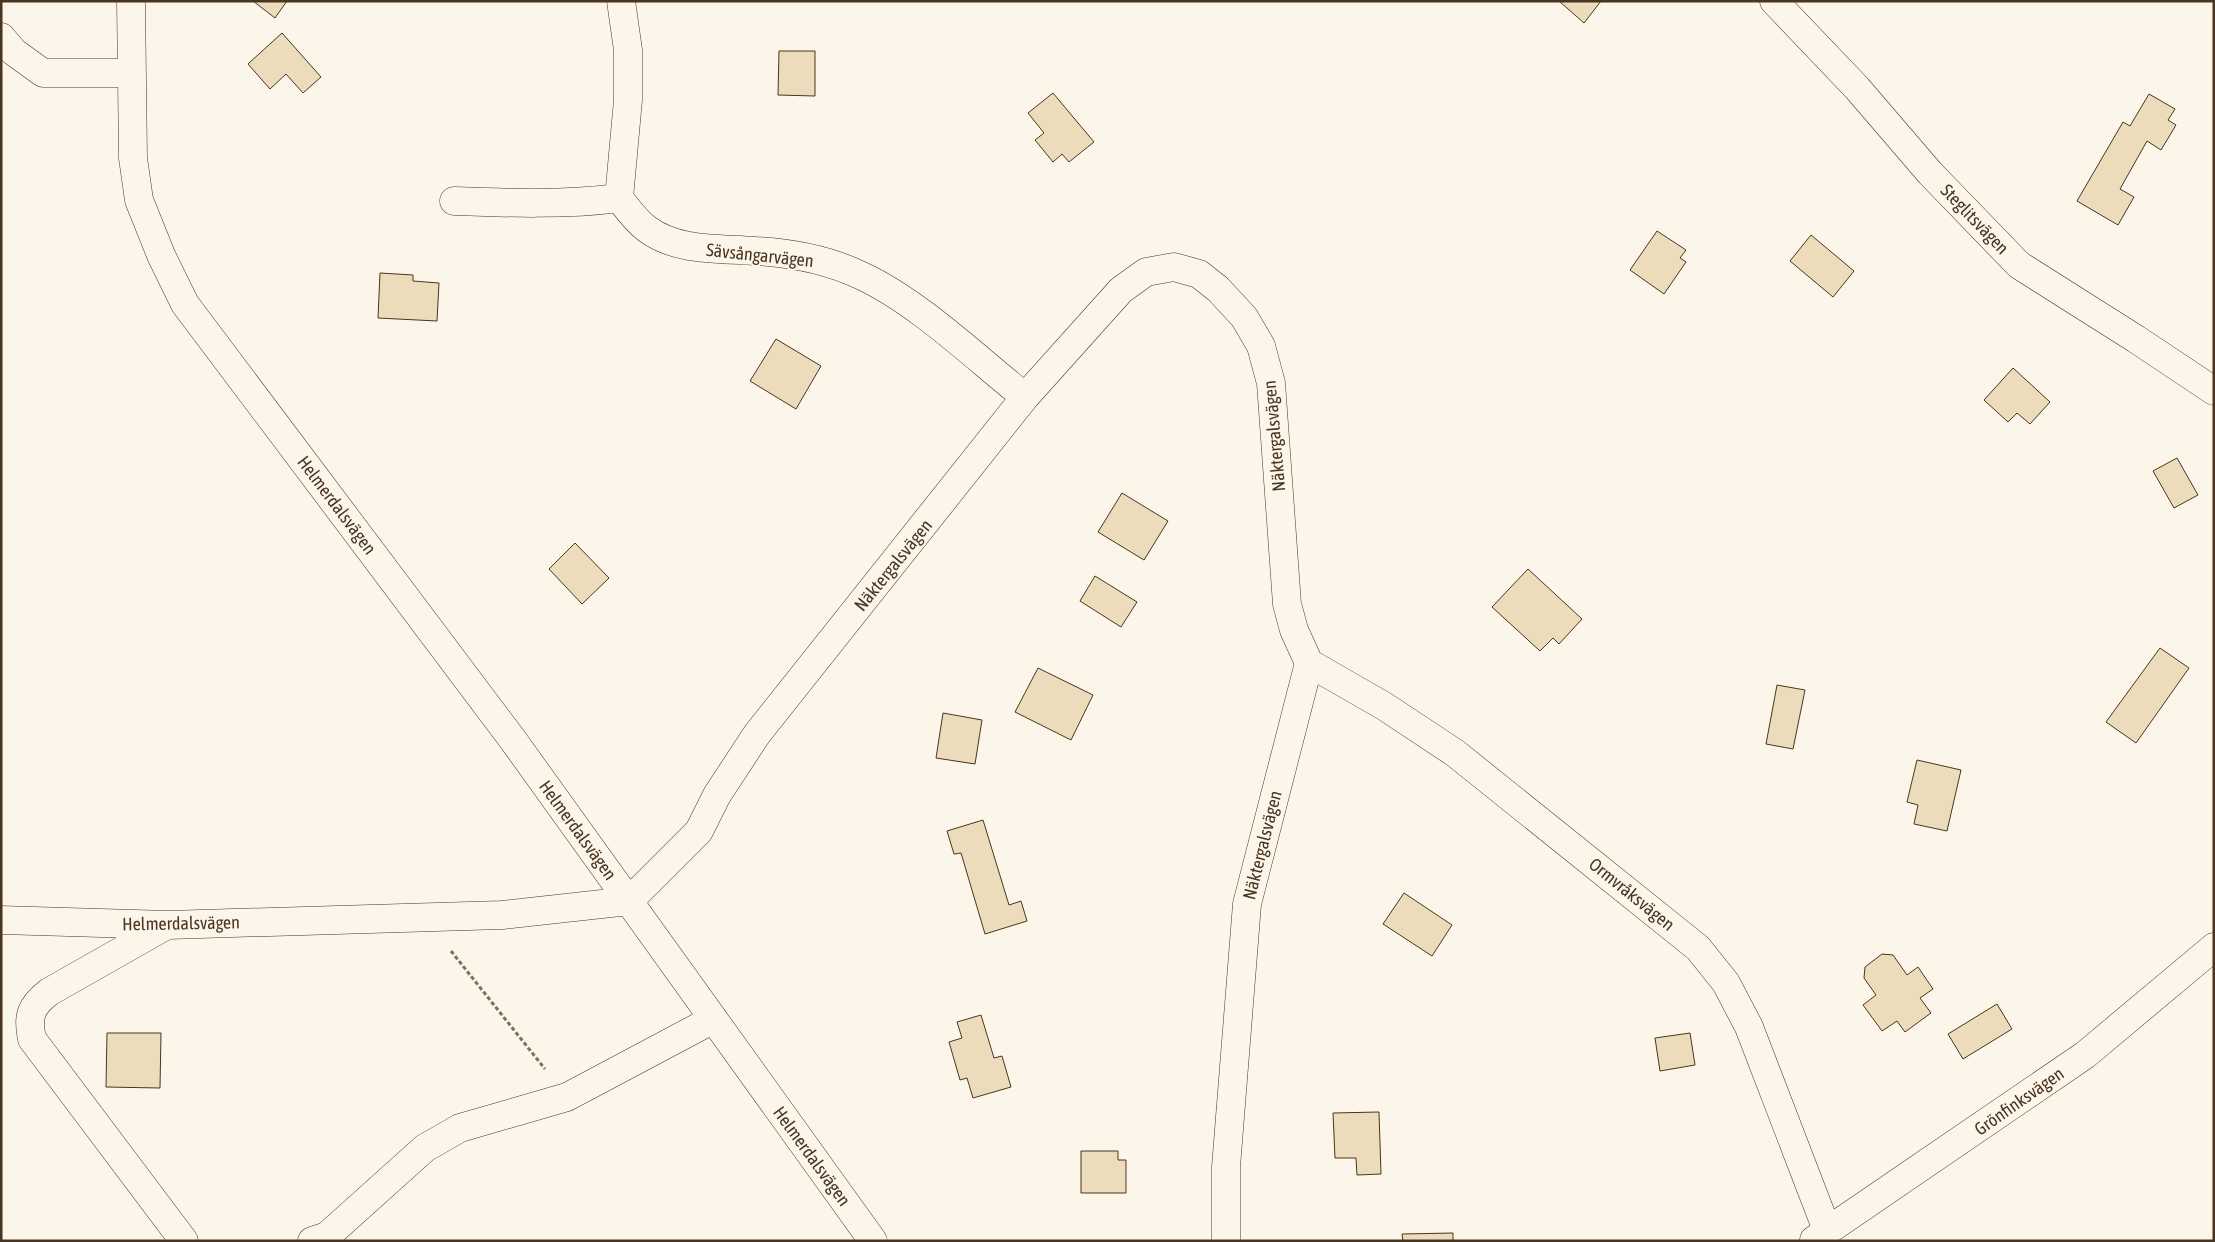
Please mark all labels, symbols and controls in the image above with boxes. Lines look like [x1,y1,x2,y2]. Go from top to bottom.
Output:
street label: Steglitsvägen [1937,180,2013,258]
street label: Sävsångarvägen [705,239,815,271]
street label: Näktergalsvägen [1259,379,1289,493]
street label: Helmerdalsvägen [293,452,381,558]
street label: Näktergalsvägen [850,515,936,615]
street label: Helmerdalsvägen [535,776,621,884]
street label: Näktergalsvägen [1238,788,1286,902]
street label: Ormvråksvägen [1585,853,1679,935]
street label: Helmerdalsvägen [122,911,240,935]
street label: Grönfinksvägen [1970,1063,2068,1139]
street label: Helmerdalsvägen [769,1102,855,1210]

